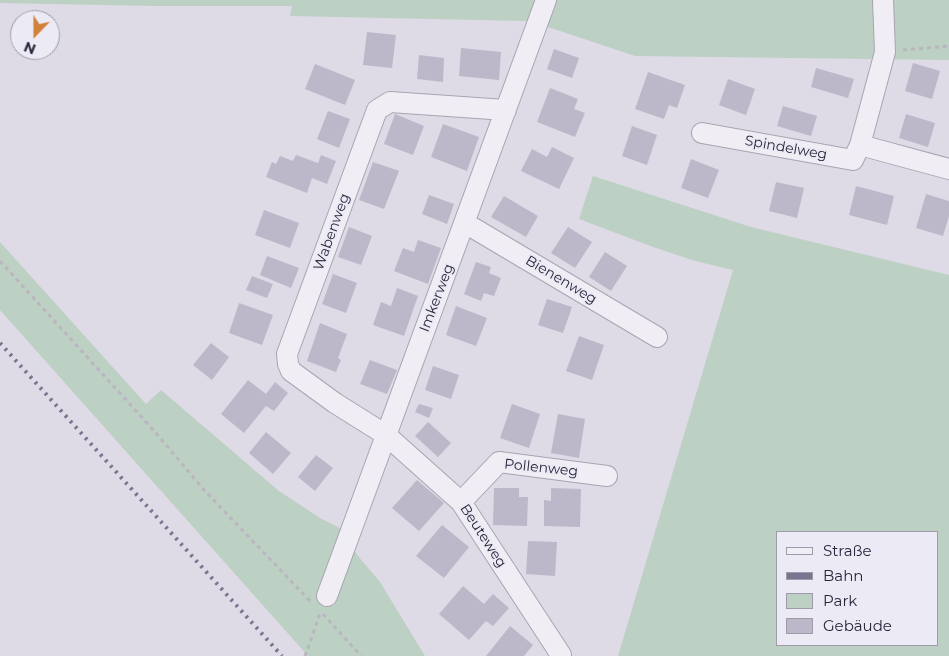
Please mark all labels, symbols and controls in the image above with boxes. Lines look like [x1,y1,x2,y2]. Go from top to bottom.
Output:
north arrow [10,10,60,60]
text: N [21,38,38,58]
street label: Spindelweg [744,133,828,163]
street label: Wabenweg [310,191,354,273]
street label: Bienenweg [522,252,600,308]
street label: Imkerweg [416,262,458,334]
street label: Pollenweg [503,456,579,480]
street label: Beuteweg [456,501,510,571]
legend [776,531,939,646]
text: Straße [823,541,872,560]
text: Bahn [823,566,863,585]
text: Park [823,591,857,610]
text: Gebäude [823,616,892,635]

